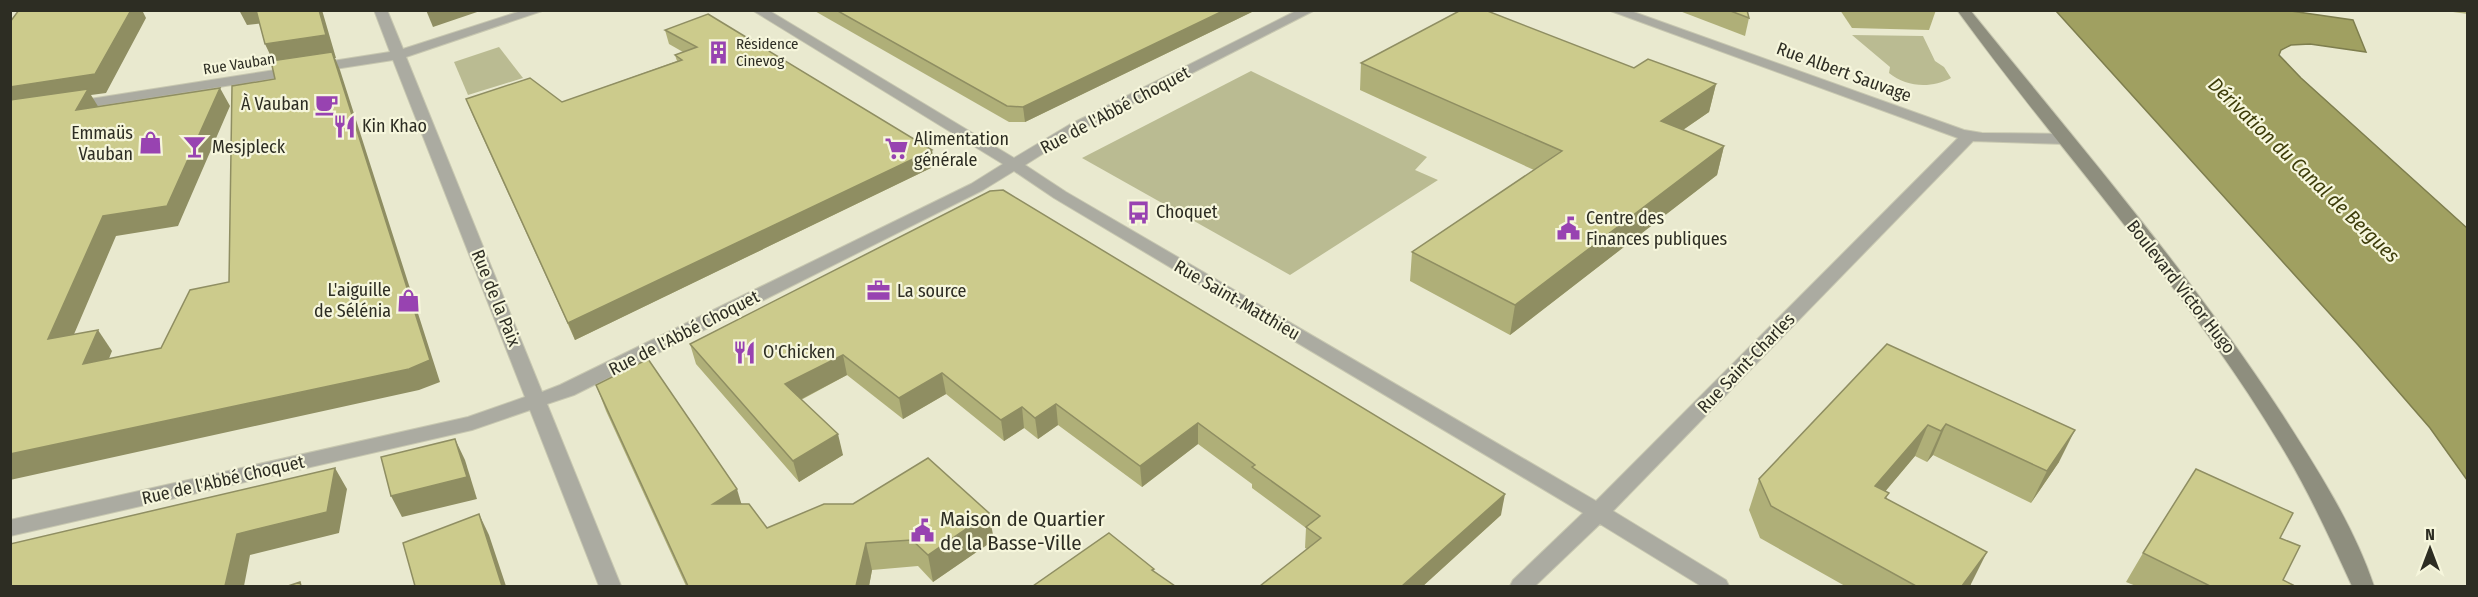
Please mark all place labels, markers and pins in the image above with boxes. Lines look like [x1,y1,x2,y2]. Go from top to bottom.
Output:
place label: Résidence Cinevog [736,35,798,70]
building icon: Résidence Cinevog [705,40,731,66]
cafe icon: À Vauban [314,91,340,117]
place label: À Vauban [241,92,309,115]
restaurant icon: Kin Khao [331,113,357,139]
place label: Kin Khao [362,115,427,137]
place label: Emmaüs Vauban [71,122,133,165]
place label: Alimentation générale [914,128,1009,171]
shop icon: Emmaüs Vauban [138,130,164,156]
bar icon: Mesjpleck [181,134,207,160]
place label: Mesjpleck [212,136,286,158]
supermarket icon: Alimentation générale [883,136,909,162]
bus stop icon: Choquet [1125,199,1151,225]
place label: Choquet [1156,201,1218,223]
place label: Centre des Finances publiques [1586,207,1728,250]
public building icon: Centre des Finances publiques [1555,215,1581,241]
office icon: La source [866,278,892,304]
place label: L'aiguille de Sélénia [314,279,391,322]
place label: La source [897,280,967,302]
shop icon: L'aiguille de Sélénia [396,287,422,313]
restaurant icon: O'Chicken [732,339,758,365]
place label: O'Chicken [763,341,835,363]
place label: Maison de Quartier de la Basse-Ville [940,506,1105,556]
public building icon: Maison de Quartier de la Basse-Ville [909,518,935,544]

